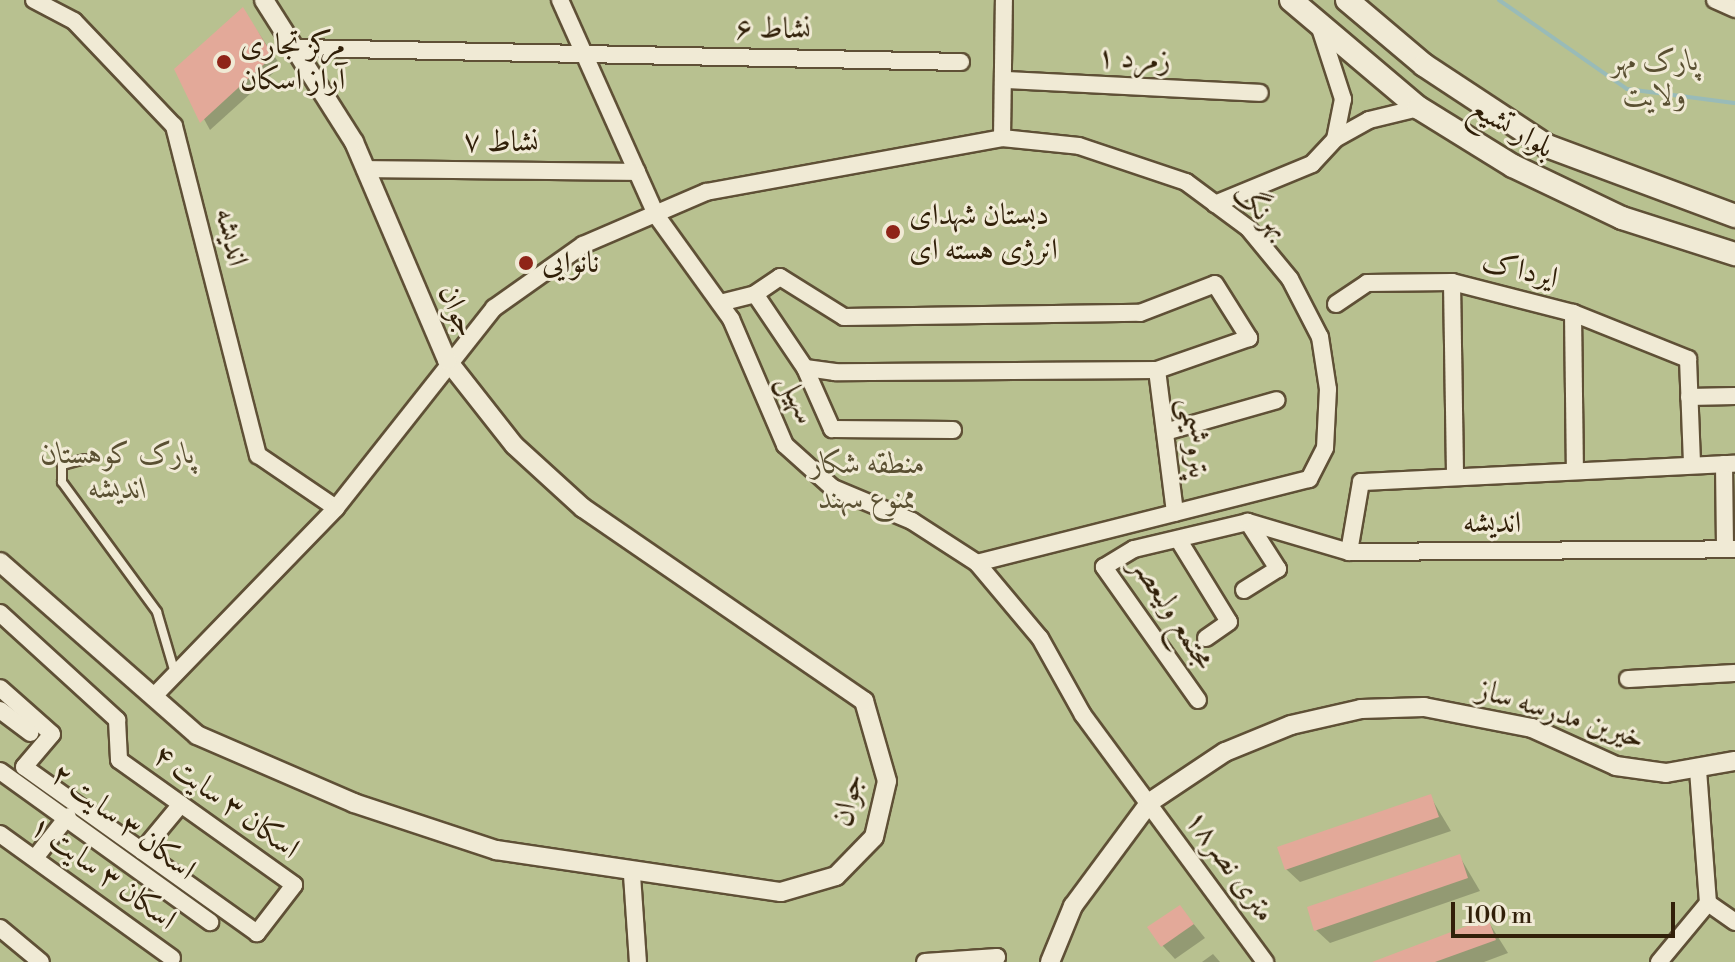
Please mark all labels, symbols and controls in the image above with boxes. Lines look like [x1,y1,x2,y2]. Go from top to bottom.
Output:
street label: نشاط ۶ [735,10,811,48]
place label: مرکز تجاری آراز اسکان [240,27,345,98]
street label: زمرد ۱ [1096,39,1172,79]
park label: پارک مهر ولایت [1611,43,1699,114]
marker: مرکز تجاری آراز اسکان [215,53,233,71]
street label: بلوار تشیع [1464,90,1560,166]
street label: نشاط ۷ [463,123,539,161]
street label: بهرنگ [1225,175,1297,247]
place label: دبستان شهدای انرژی هسته ای [909,197,1058,268]
street label: اندیشه [206,204,256,270]
marker: دبستان شهدای انرژی هسته ای [884,223,902,241]
street label: ایرداک [1478,243,1562,297]
place label: نانوایی [542,245,599,281]
marker: نانوایی [517,254,535,272]
street label: جوان [430,279,484,343]
street label: سهیل [770,368,824,430]
street label: پتروشیمی [1171,396,1217,480]
park label: پارک کوهستان اندیشه [41,436,195,506]
park label: منطقه شکار ممنوع سهند [811,446,925,516]
street label: اندیشه [1463,505,1521,541]
street label: مجتمع ولیعصر [1123,550,1223,676]
street label: خیرین مدرسه ساز [1473,672,1649,756]
street label: اسکان ۳ سایت ۴ [146,737,306,867]
street label: اسکان ۳ سایت ۲ [44,756,202,888]
street label: جوان [824,770,872,830]
street label: ۱۸متری نصر [1177,803,1283,929]
street label: اسکان ۳ سایت ۱ [23,808,183,938]
scale bar [1455,886,1679,936]
text: 100 m [1465,901,1532,931]

